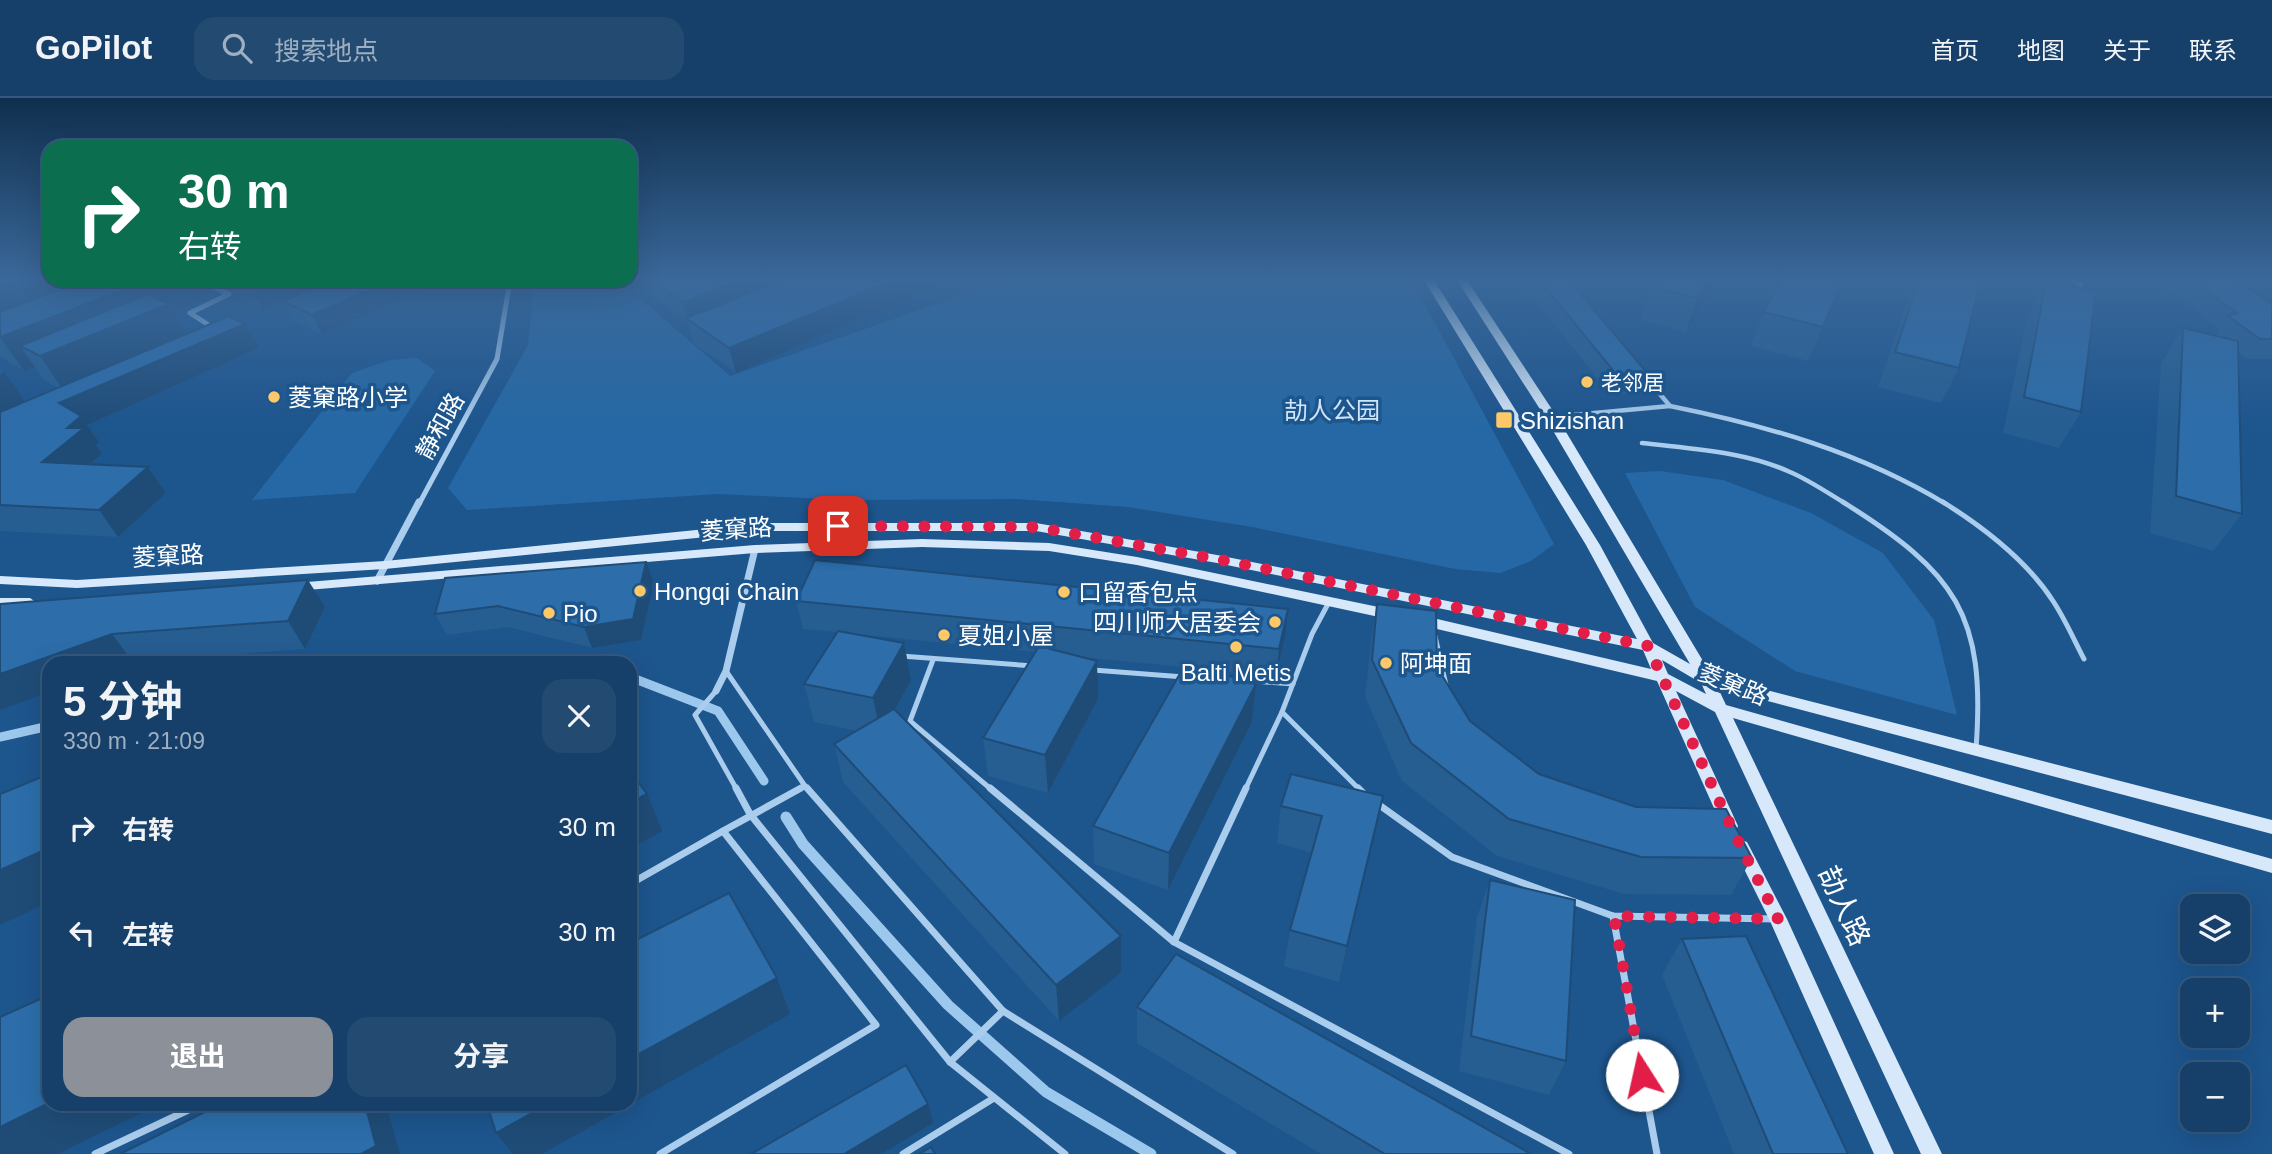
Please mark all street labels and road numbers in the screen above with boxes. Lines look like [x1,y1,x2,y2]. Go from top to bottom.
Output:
street label: 静和路 [411,388,469,464]
street label: 菱窠路 [699,513,773,545]
street label: 菱窠路 [131,541,205,571]
street label: 菱窠路 [1695,658,1771,710]
street label: 劼人路 [1812,861,1876,951]

